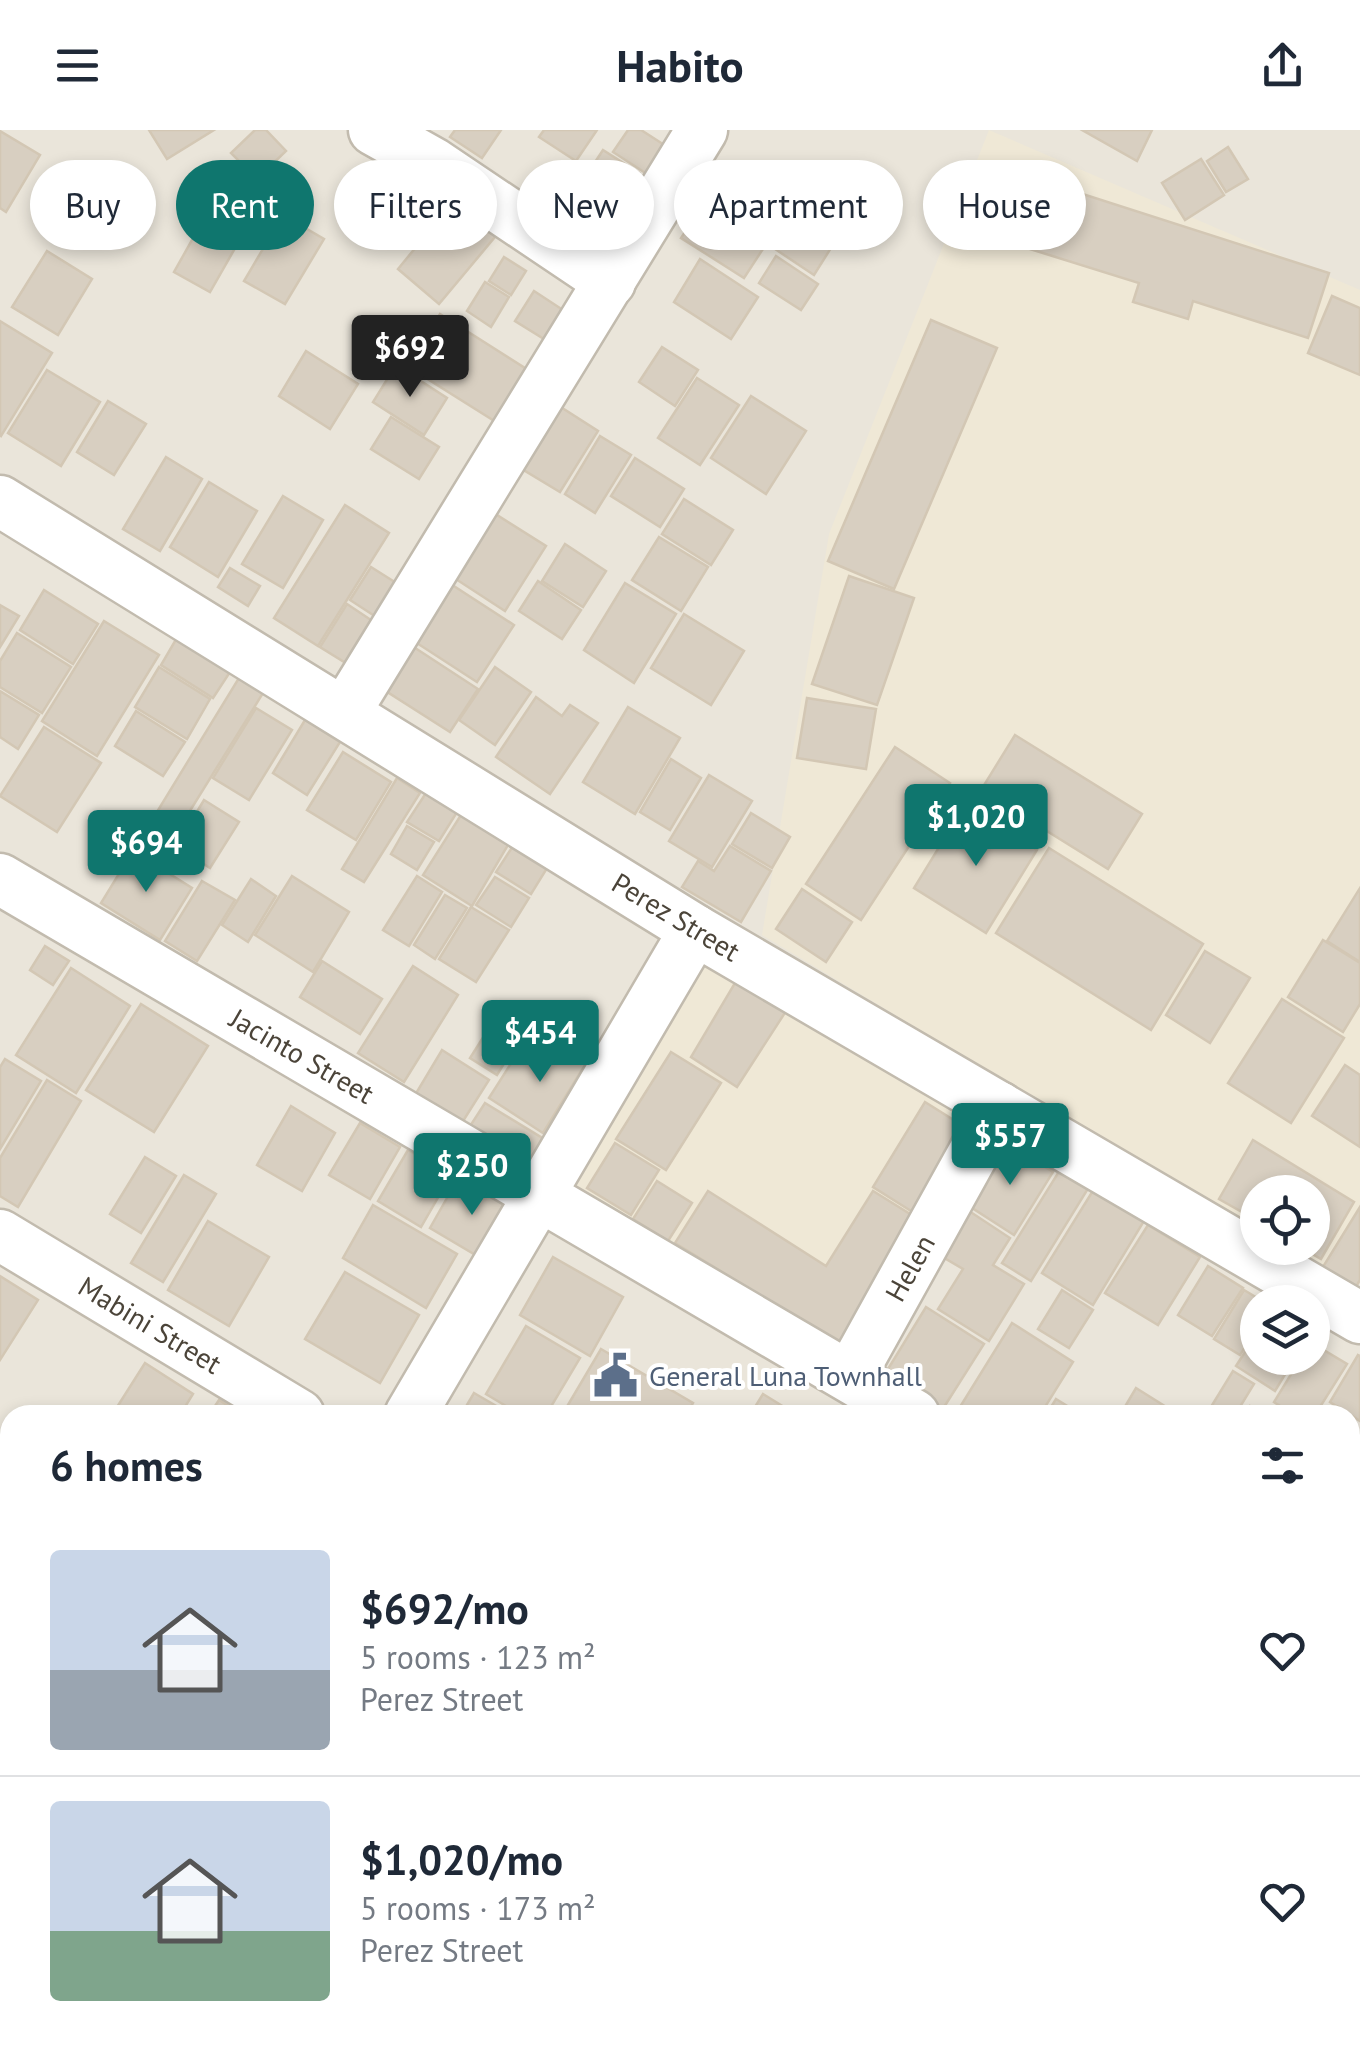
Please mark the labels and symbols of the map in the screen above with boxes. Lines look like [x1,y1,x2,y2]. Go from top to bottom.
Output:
pin: $692 [351,315,469,400]
pin: $1,020 [895,784,1057,869]
pin: $694 [87,810,205,895]
street label: Perez Street [605,864,747,970]
street label: Jacinto Street [223,999,382,1112]
pin: $454 [481,1000,599,1085]
pin: $557 [951,1103,1069,1188]
pin: $250 [413,1133,531,1218]
street label: Helen [876,1228,943,1308]
street label: Mabini Street [72,1267,229,1382]
public building icon: General Luna Townhall [592,1352,640,1400]
place label: General Luna Townhall [649,1357,922,1394]

